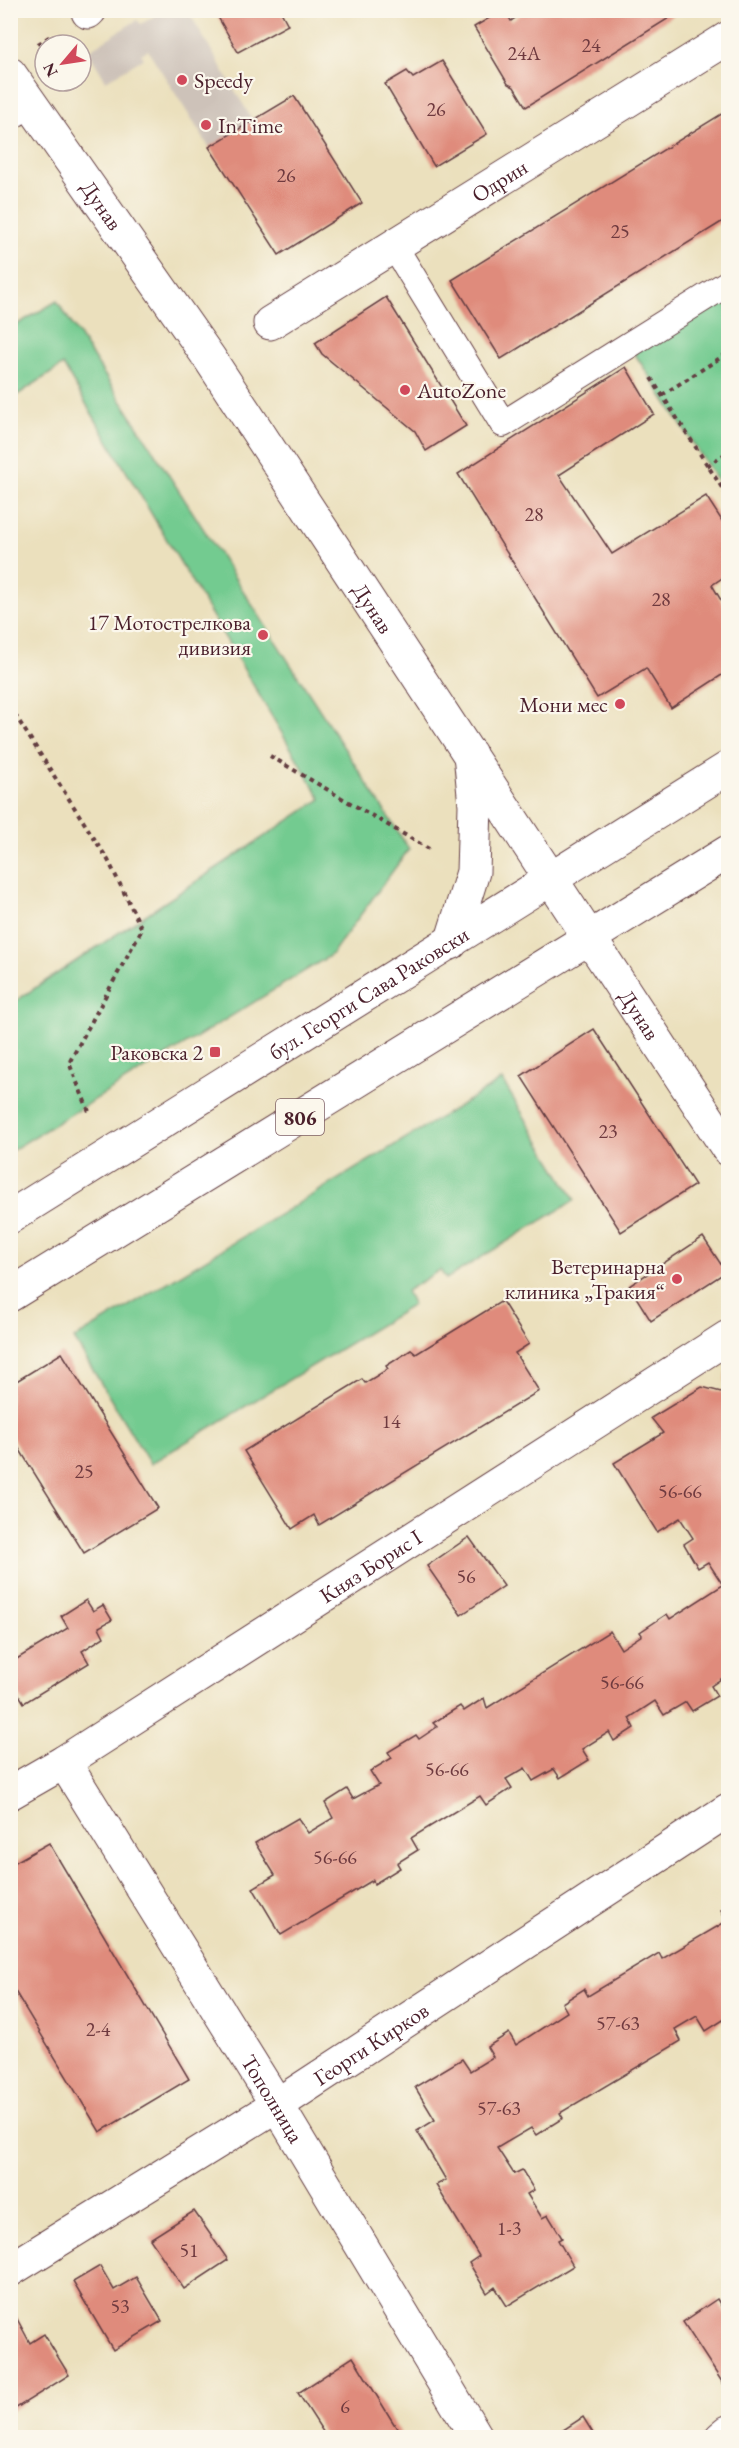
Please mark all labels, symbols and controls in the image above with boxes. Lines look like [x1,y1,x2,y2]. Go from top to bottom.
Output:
house number: 24 [581,32,601,58]
north arrow [33,33,93,93]
house number: 24А [507,40,541,66]
text: N [38,59,63,81]
place label: Speedy [194,66,254,95]
marker: Speedy [175,73,189,87]
house number: 26 [426,96,446,122]
place label: InTime [218,111,283,140]
marker: InTime [199,118,213,132]
street label: Одрин [466,152,533,209]
house number: 26 [276,162,296,188]
street label: Дунав [74,174,129,236]
house number: 25 [610,218,630,244]
place label: AutoZone [416,376,506,405]
marker: AutoZone [398,383,412,397]
house number: 28 [524,501,544,527]
street label: Дунав [346,577,400,639]
house number: 28 [651,586,671,612]
place label: 17 Мотострелкова дивизия [88,608,251,662]
marker: 17 Мотострелкова дивизия [256,628,270,642]
place label: Мони мес [519,690,608,719]
marker: Мони мес [613,697,627,711]
street label: бул. Георги Сава Раковски [263,919,474,1066]
street label: Дунав [613,984,667,1045]
place label: Раковска 2 [110,1038,203,1067]
marker: Раковска 2 [208,1045,222,1059]
road number: 806 [276,1099,324,1135]
house number: 23 [598,1118,618,1144]
place label: Ветеринарна клиника „Тракия“ [505,1252,665,1306]
marker: Ветеринарна клиника „Тракия“ [670,1272,684,1286]
house number: 14 [381,1408,401,1434]
house number: 25 [74,1458,94,1484]
house number: 56-66 [658,1478,702,1504]
street label: Княз Борис I [314,1522,428,1609]
house number: 56 [456,1563,476,1589]
house number: 56-66 [600,1669,644,1695]
house number: 56-66 [425,1756,469,1782]
house number: 56-66 [313,1844,357,1870]
street label: Георги Кирков [308,1995,434,2092]
house number: 57-63 [596,2010,640,2036]
house number: 2-4 [86,2016,111,2042]
street label: Тополница [235,2049,311,2148]
house number: 57-63 [477,2095,521,2121]
house number: 1-3 [497,2215,521,2241]
house number: 51 [179,2237,199,2263]
house number: 53 [110,2293,130,2319]
house number: 6 [340,2393,350,2419]

